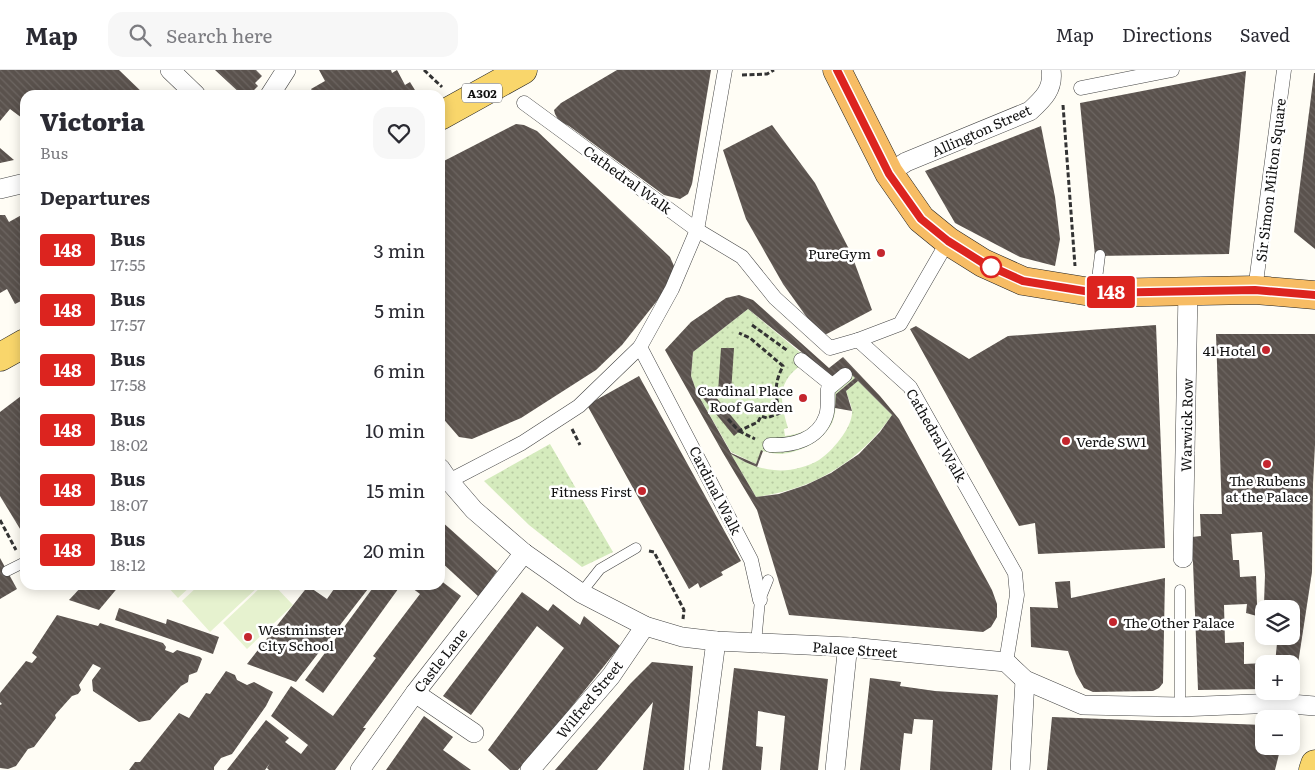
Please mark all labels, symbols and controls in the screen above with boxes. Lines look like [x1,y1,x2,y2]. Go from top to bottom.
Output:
search box [108,12,458,57]
text: Map [25,17,78,52]
icon: search [126,21,154,49]
text: Search here [166,21,272,49]
text: Map [1056,21,1094,48]
text: Directions [1122,21,1212,48]
text: Saved [1240,21,1290,48]
road number: A302 [462,83,502,102]
street label: Sir Simon Milton Square [1250,97,1290,263]
street label: Allington Street [928,99,1034,161]
text: Victoria [40,103,145,138]
button: heart [373,107,425,159]
text: Bus [40,140,68,164]
street label: Cathedral Walk [580,140,677,218]
text: Departures [40,183,150,211]
text: Bus [110,224,145,252]
text: 148 [53,236,82,263]
text: 3 min [374,236,425,264]
place label: PureGym [808,243,871,263]
marker: PureGym [875,247,887,259]
text: 17:55 [110,252,145,276]
unlabelled marker [980,256,1002,278]
line badge: 148 [1082,276,1140,308]
text: 148 [1097,278,1125,305]
text: Bus [110,284,145,312]
text: 148 [53,296,82,323]
text: 5 min [374,296,425,324]
text: 17:57 [110,312,145,336]
place label: 41 Hotel [1203,340,1256,360]
text: Bus [110,344,145,372]
marker: 41 Hotel [1260,344,1272,356]
text: 148 [53,356,82,383]
text: 6 min [374,356,425,384]
text: 17:58 [110,372,146,396]
street label: Warwick Row [1175,378,1197,472]
place label: Cardinal Place Roof Garden [697,380,793,416]
street label: Cathedral Walk [902,385,972,486]
marker: Cardinal Place Roof Garden [797,392,809,404]
text: Bus [110,404,145,432]
text: 148 [53,416,82,443]
text: 10 min [365,416,425,444]
place label: Verde SW1 [1076,431,1147,451]
text: 18:02 [110,432,148,456]
marker: Verde SW1 [1060,435,1072,447]
street label: Cardinal Walk [685,442,747,538]
marker: The Rubens at the Palace [1261,458,1273,470]
text: Bus [110,464,145,492]
place label: The Rubens at the Palace [1226,470,1308,506]
text: 148 [53,476,82,503]
text: 15 min [366,476,425,504]
place label: Fitness First [550,481,632,501]
marker: Fitness First [636,485,648,497]
text: 18:07 [110,492,148,516]
text: Bus [110,524,145,552]
text: 148 [53,536,82,563]
text: 20 min [363,536,425,564]
text: 18:12 [110,552,145,576]
map controls [1255,600,1300,755]
button: layers [1255,600,1300,645]
place label: The Other Palace [1123,612,1235,632]
marker: The Other Palace [1107,616,1119,628]
place label: Westminster City School [258,619,344,655]
street label: Castle Lane [409,624,471,696]
marker: Westminster City School [242,631,254,643]
street label: Palace Street [812,636,899,662]
button: + [1255,655,1300,700]
street label: Wilfred Street [551,656,627,742]
button: − [1255,710,1300,755]

